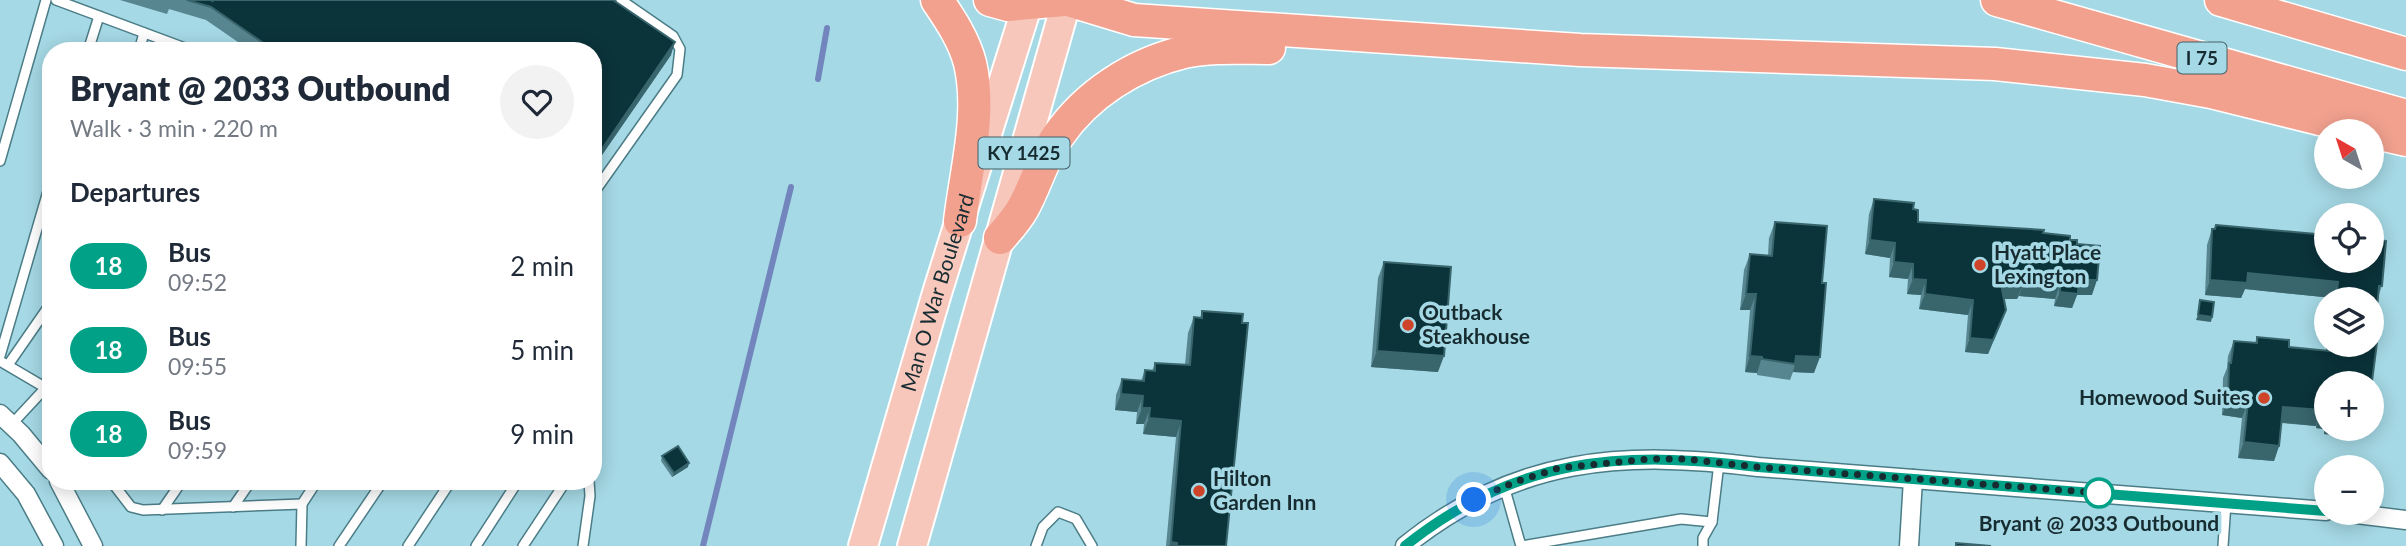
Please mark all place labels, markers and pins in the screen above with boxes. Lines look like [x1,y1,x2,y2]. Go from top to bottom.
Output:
place label: Hyatt Place Lexington [1994,239,2101,288]
marker: Hyatt Place Lexington [1972,257,1988,273]
place label: Outback Steakhouse [1422,299,1530,348]
marker: Outback Steakhouse [1400,317,1416,333]
place label: Homewood Suites [2079,384,2250,409]
marker: Homewood Suites [2256,390,2272,406]
place label: Hilton Garden Inn [1213,465,1316,514]
marker: Bryant @ 2033 Outbound [2084,478,2114,508]
marker: Hilton Garden Inn [1191,483,1207,499]
place label: Bryant @ 2033 Outbound [1979,510,2219,535]

